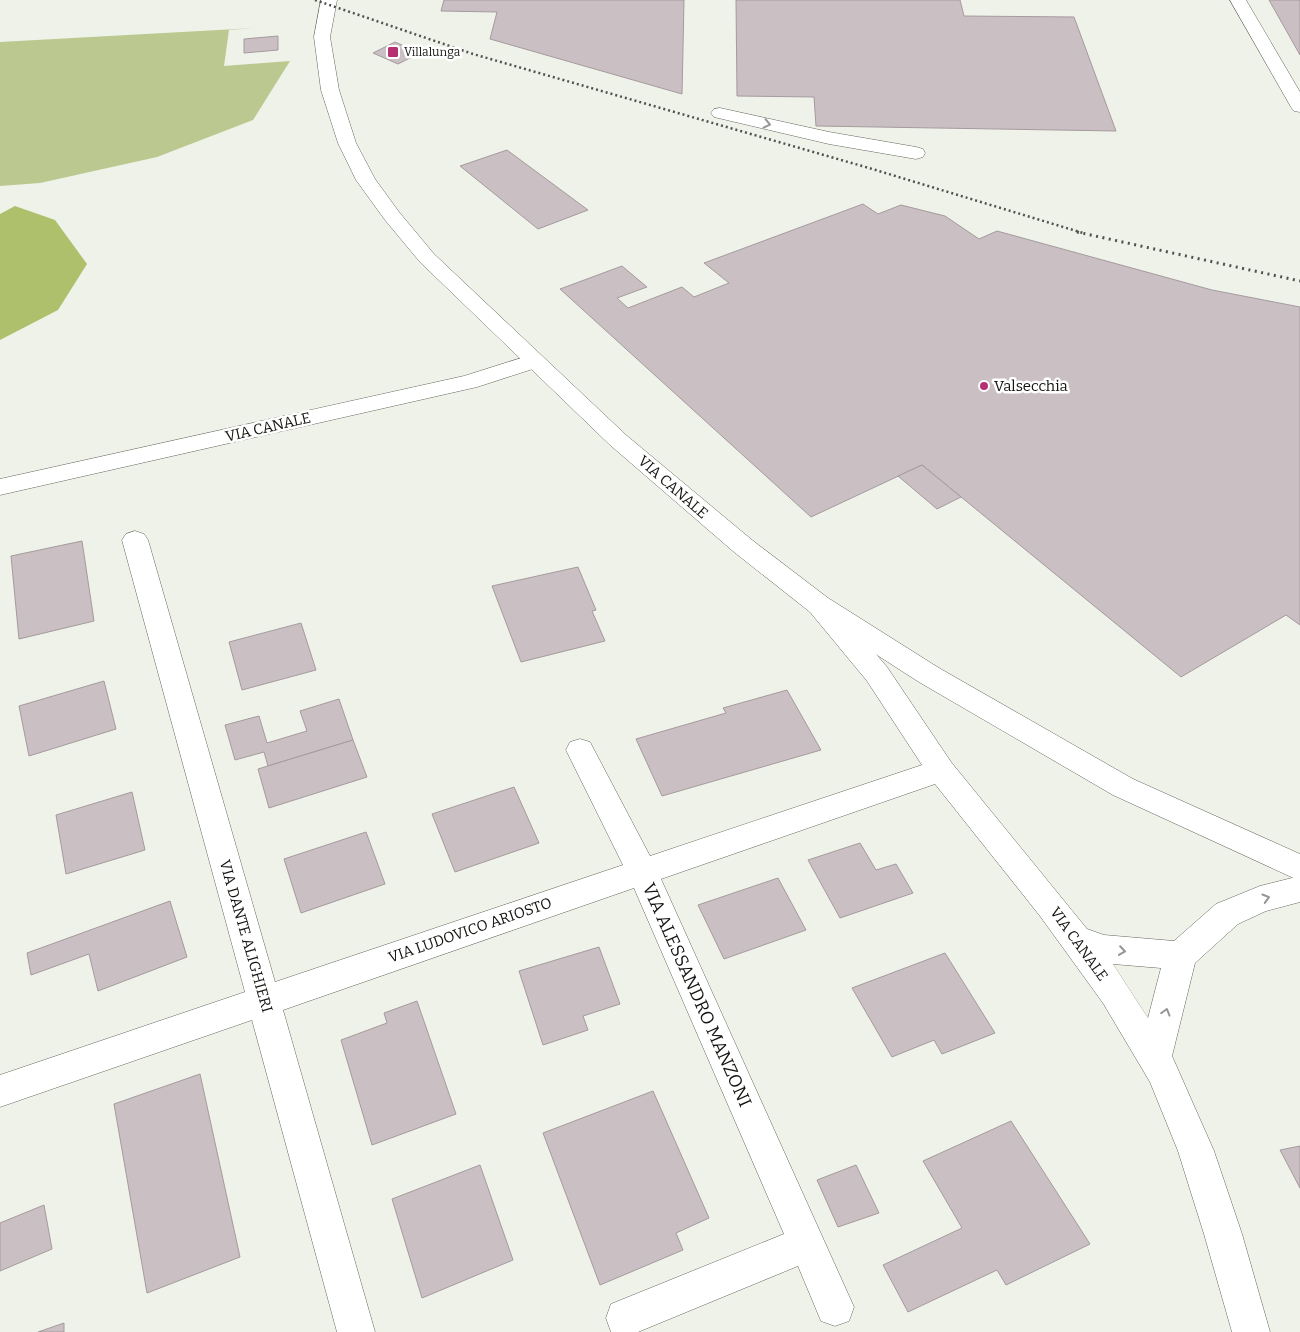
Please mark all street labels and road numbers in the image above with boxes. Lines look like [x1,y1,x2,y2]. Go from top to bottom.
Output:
street label: VIA CANALE [224,408,312,446]
street label: VIA CANALE [634,452,712,522]
street label: VIA DANTE ALIGHIERI [216,858,276,1014]
street label: VIA ALESSANDRO MANZONI [638,880,756,1110]
street label: VIA LUDOVICO ARIOSTO [386,894,554,966]
street label: VIA CANALE [1046,903,1112,985]

